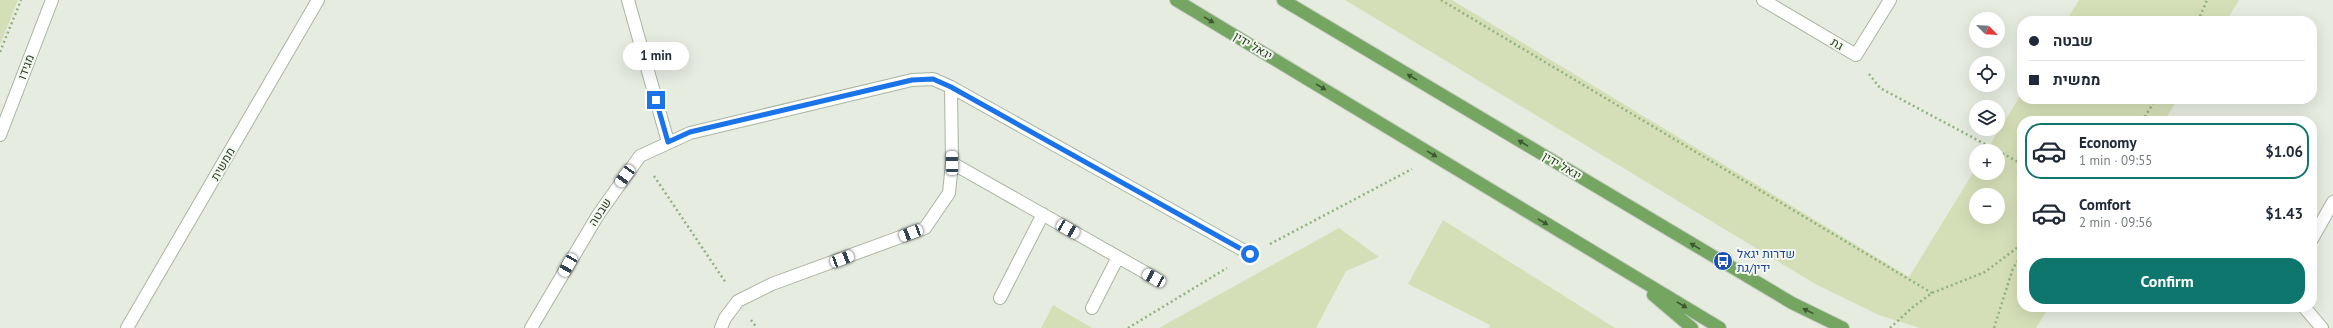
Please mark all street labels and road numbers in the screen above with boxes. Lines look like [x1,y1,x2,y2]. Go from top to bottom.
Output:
street label: יגאל ידין [1231,28,1275,63]
street label: גת [1828,34,1847,53]
street label: מגידו [14,52,37,81]
street label: ממשית [207,144,238,183]
street label: יגאל ידין [1540,148,1584,183]
street label: שבטה [585,195,614,229]

